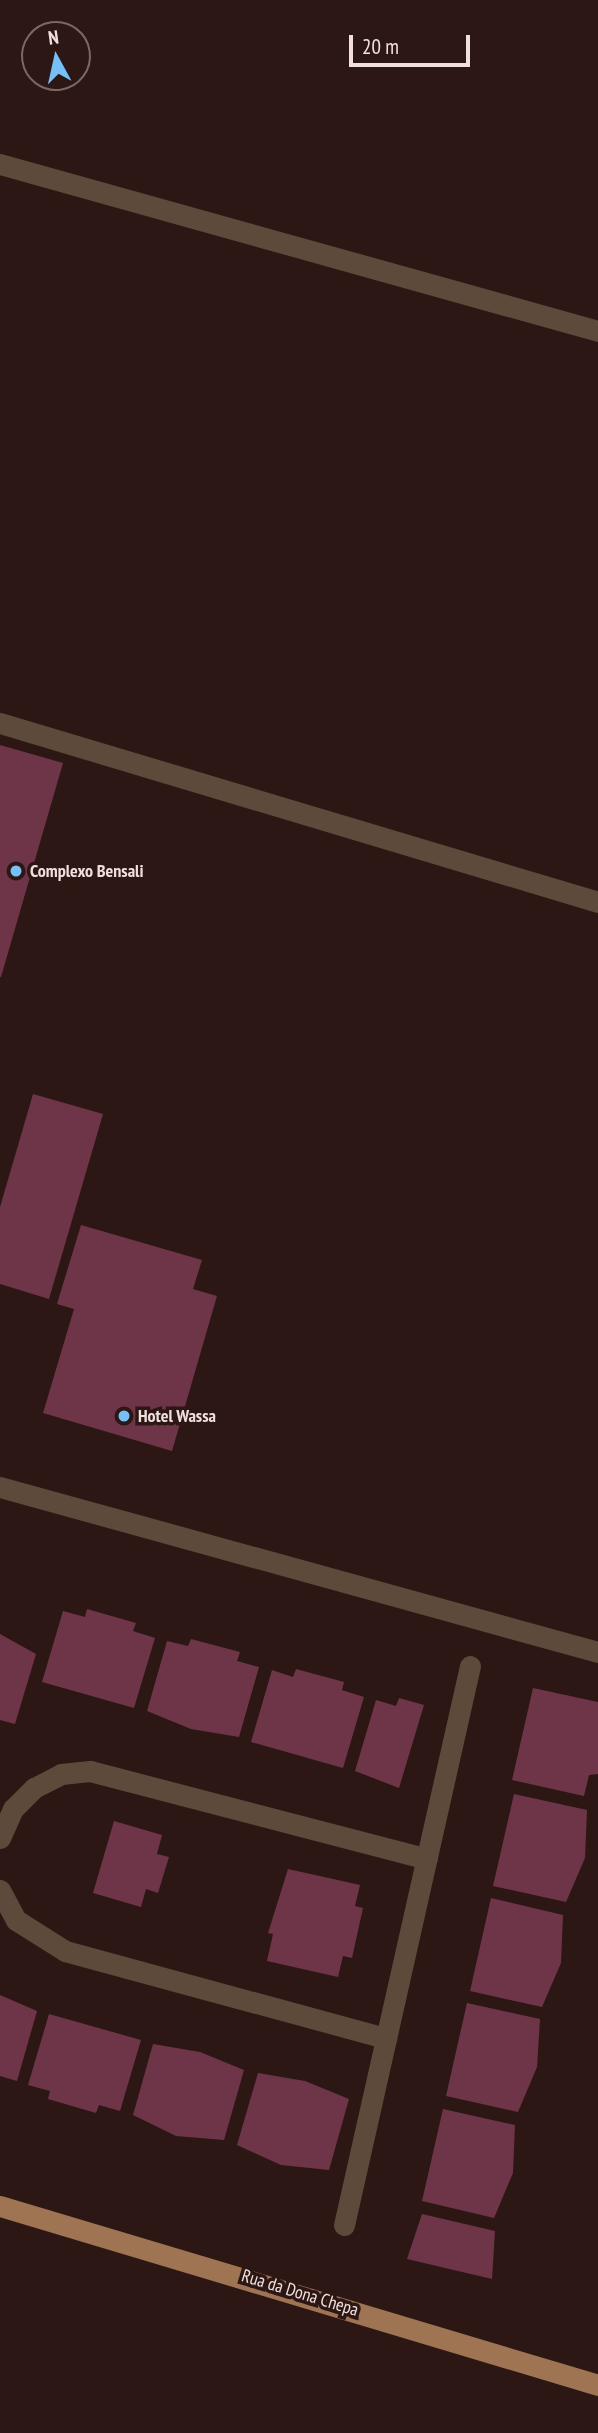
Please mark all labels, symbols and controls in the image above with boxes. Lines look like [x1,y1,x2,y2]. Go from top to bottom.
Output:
north arrow [21,21,91,91]
scale bar [353,21,474,65]
text: N [47,25,60,50]
text: 20 m [362,33,399,60]
place label: Complexo Bensali [30,860,143,882]
marker: Complexo Bensali [8,863,24,879]
place label: Hotel Wassa [138,1405,216,1427]
marker: Hotel Wassa [116,1408,132,1424]
street label: Rua da Dona Chepa [239,2265,361,2321]

